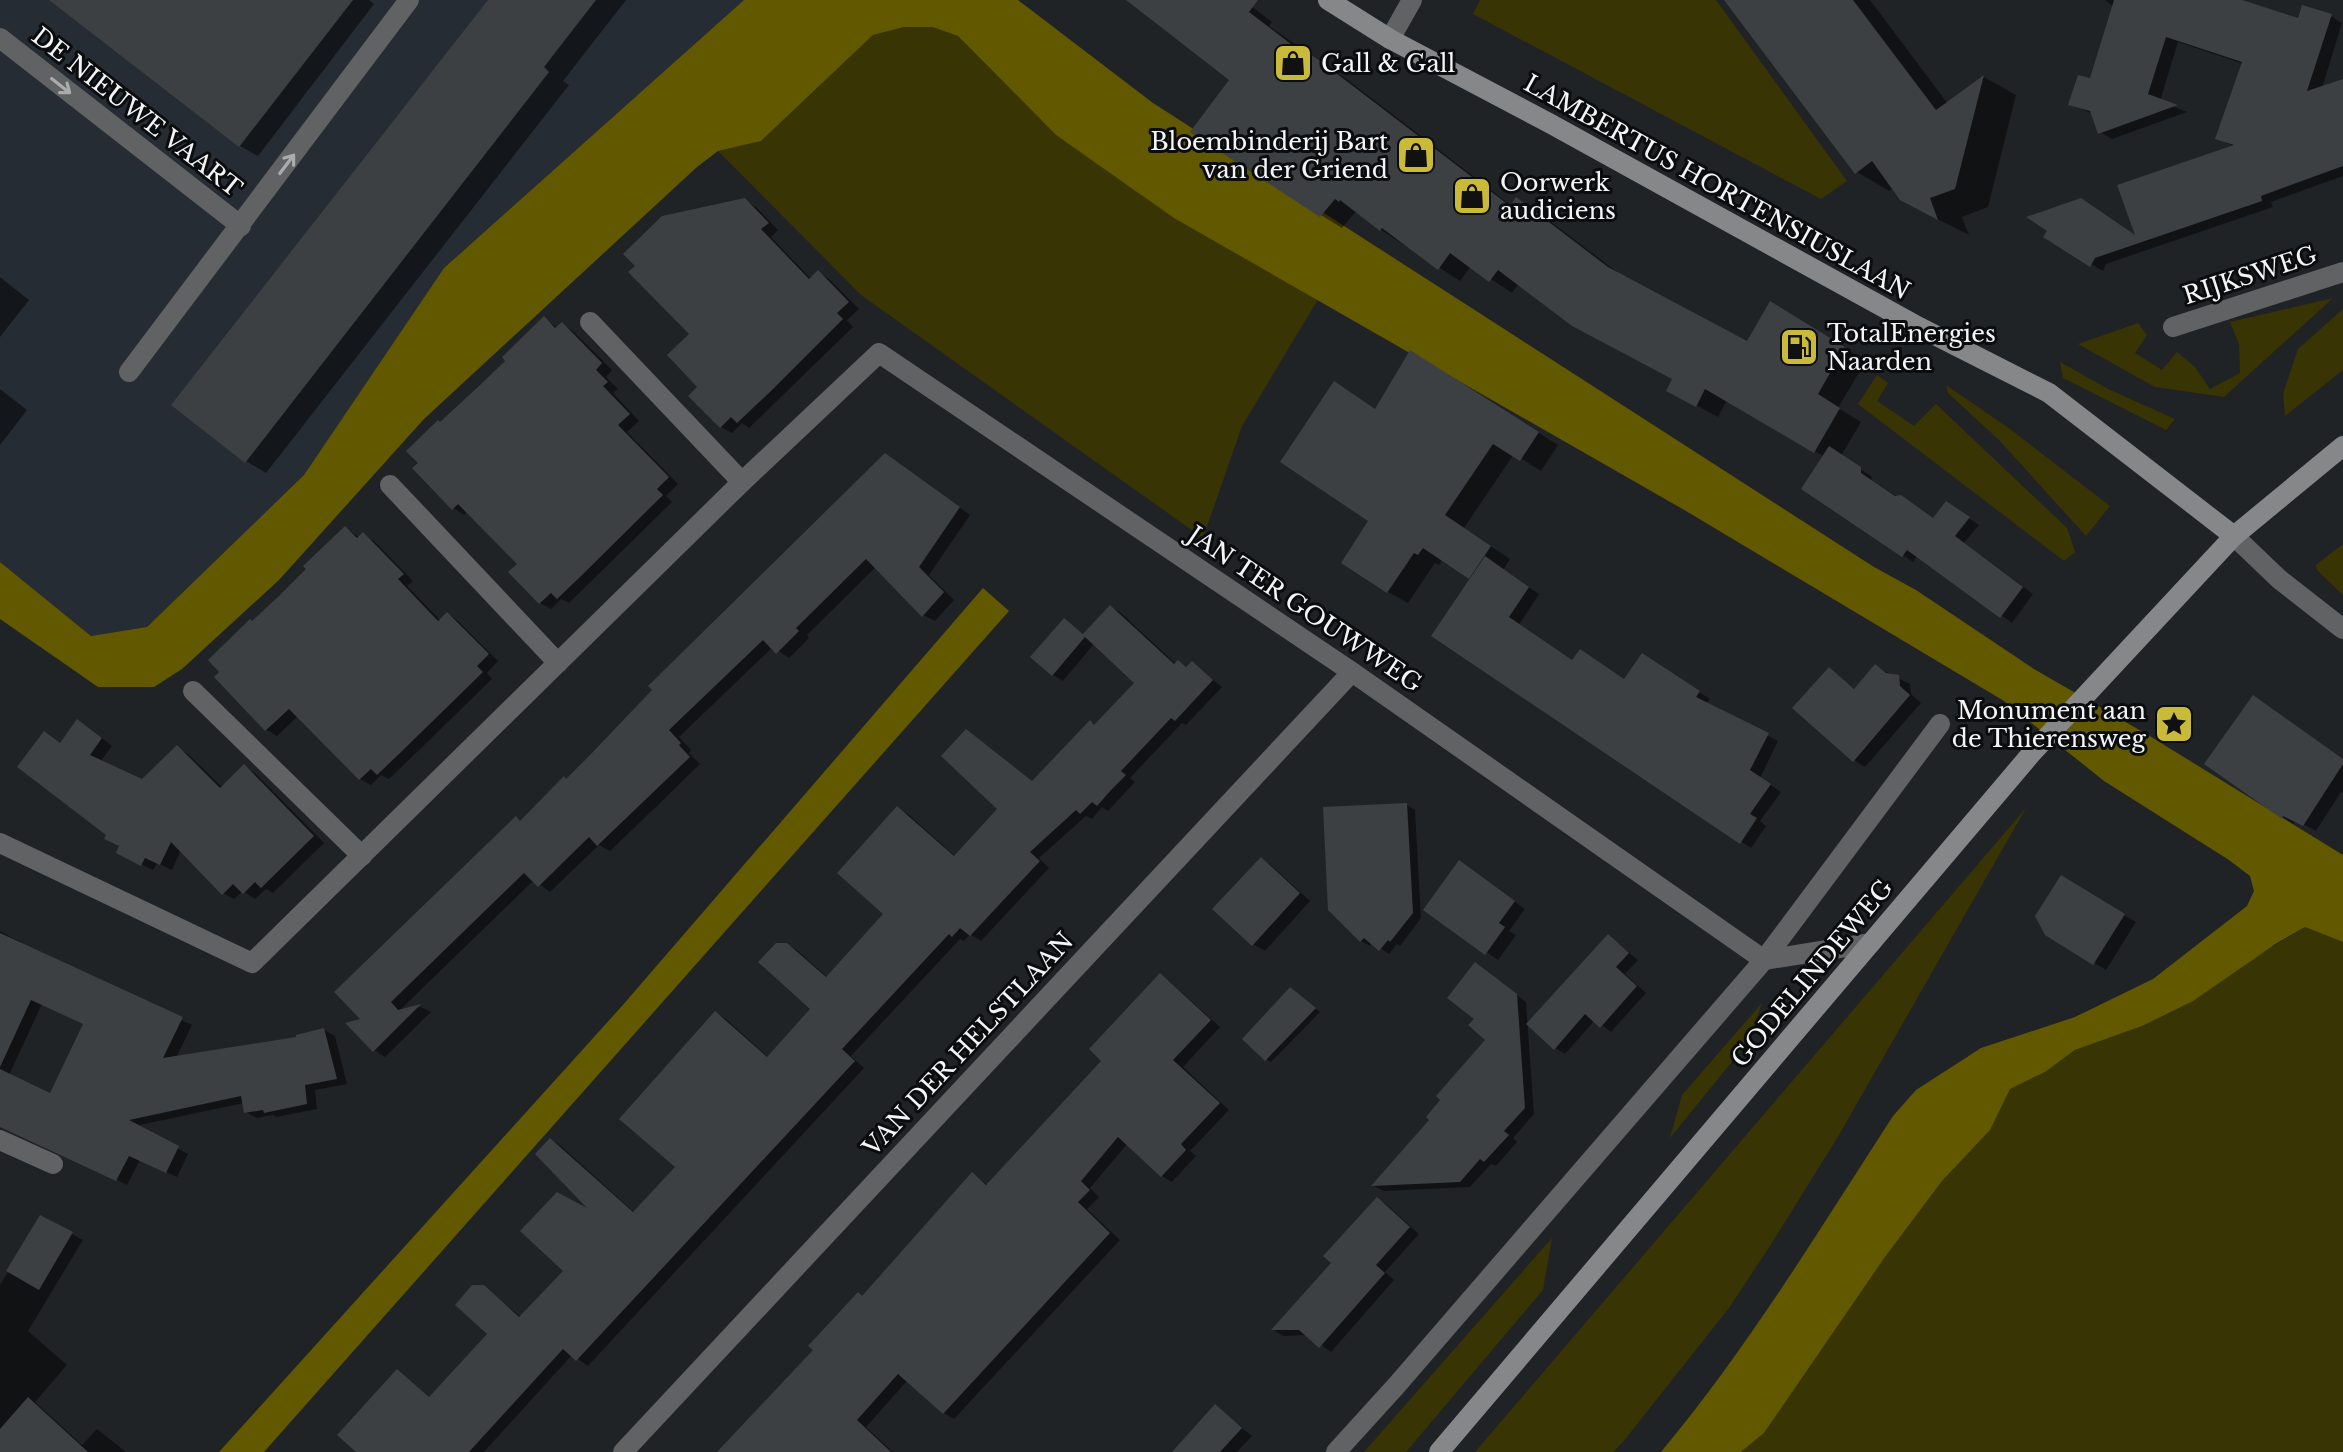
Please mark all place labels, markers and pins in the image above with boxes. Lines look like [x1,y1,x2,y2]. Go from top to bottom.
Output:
shop icon: Gall & Gall [1272,42,1314,84]
place label: Gall & Gall [1321,49,1456,78]
place label: Bloembinderij Bart van der Griend [1150,127,1388,184]
shop icon: Bloembinderij Bart van der Griend [1395,134,1437,176]
place label: Oorwerk audiciens [1500,168,1616,225]
shop icon: Oorwerk audiciens [1451,175,1493,217]
place label: TotalEnergies Naarden [1827,319,1996,376]
fuel station icon: TotalEnergies Naarden [1778,326,1820,368]
place label: Monument aan de Thierensweg [1952,696,2147,753]
place icon: Monument aan de Thierensweg [2153,703,2195,745]

